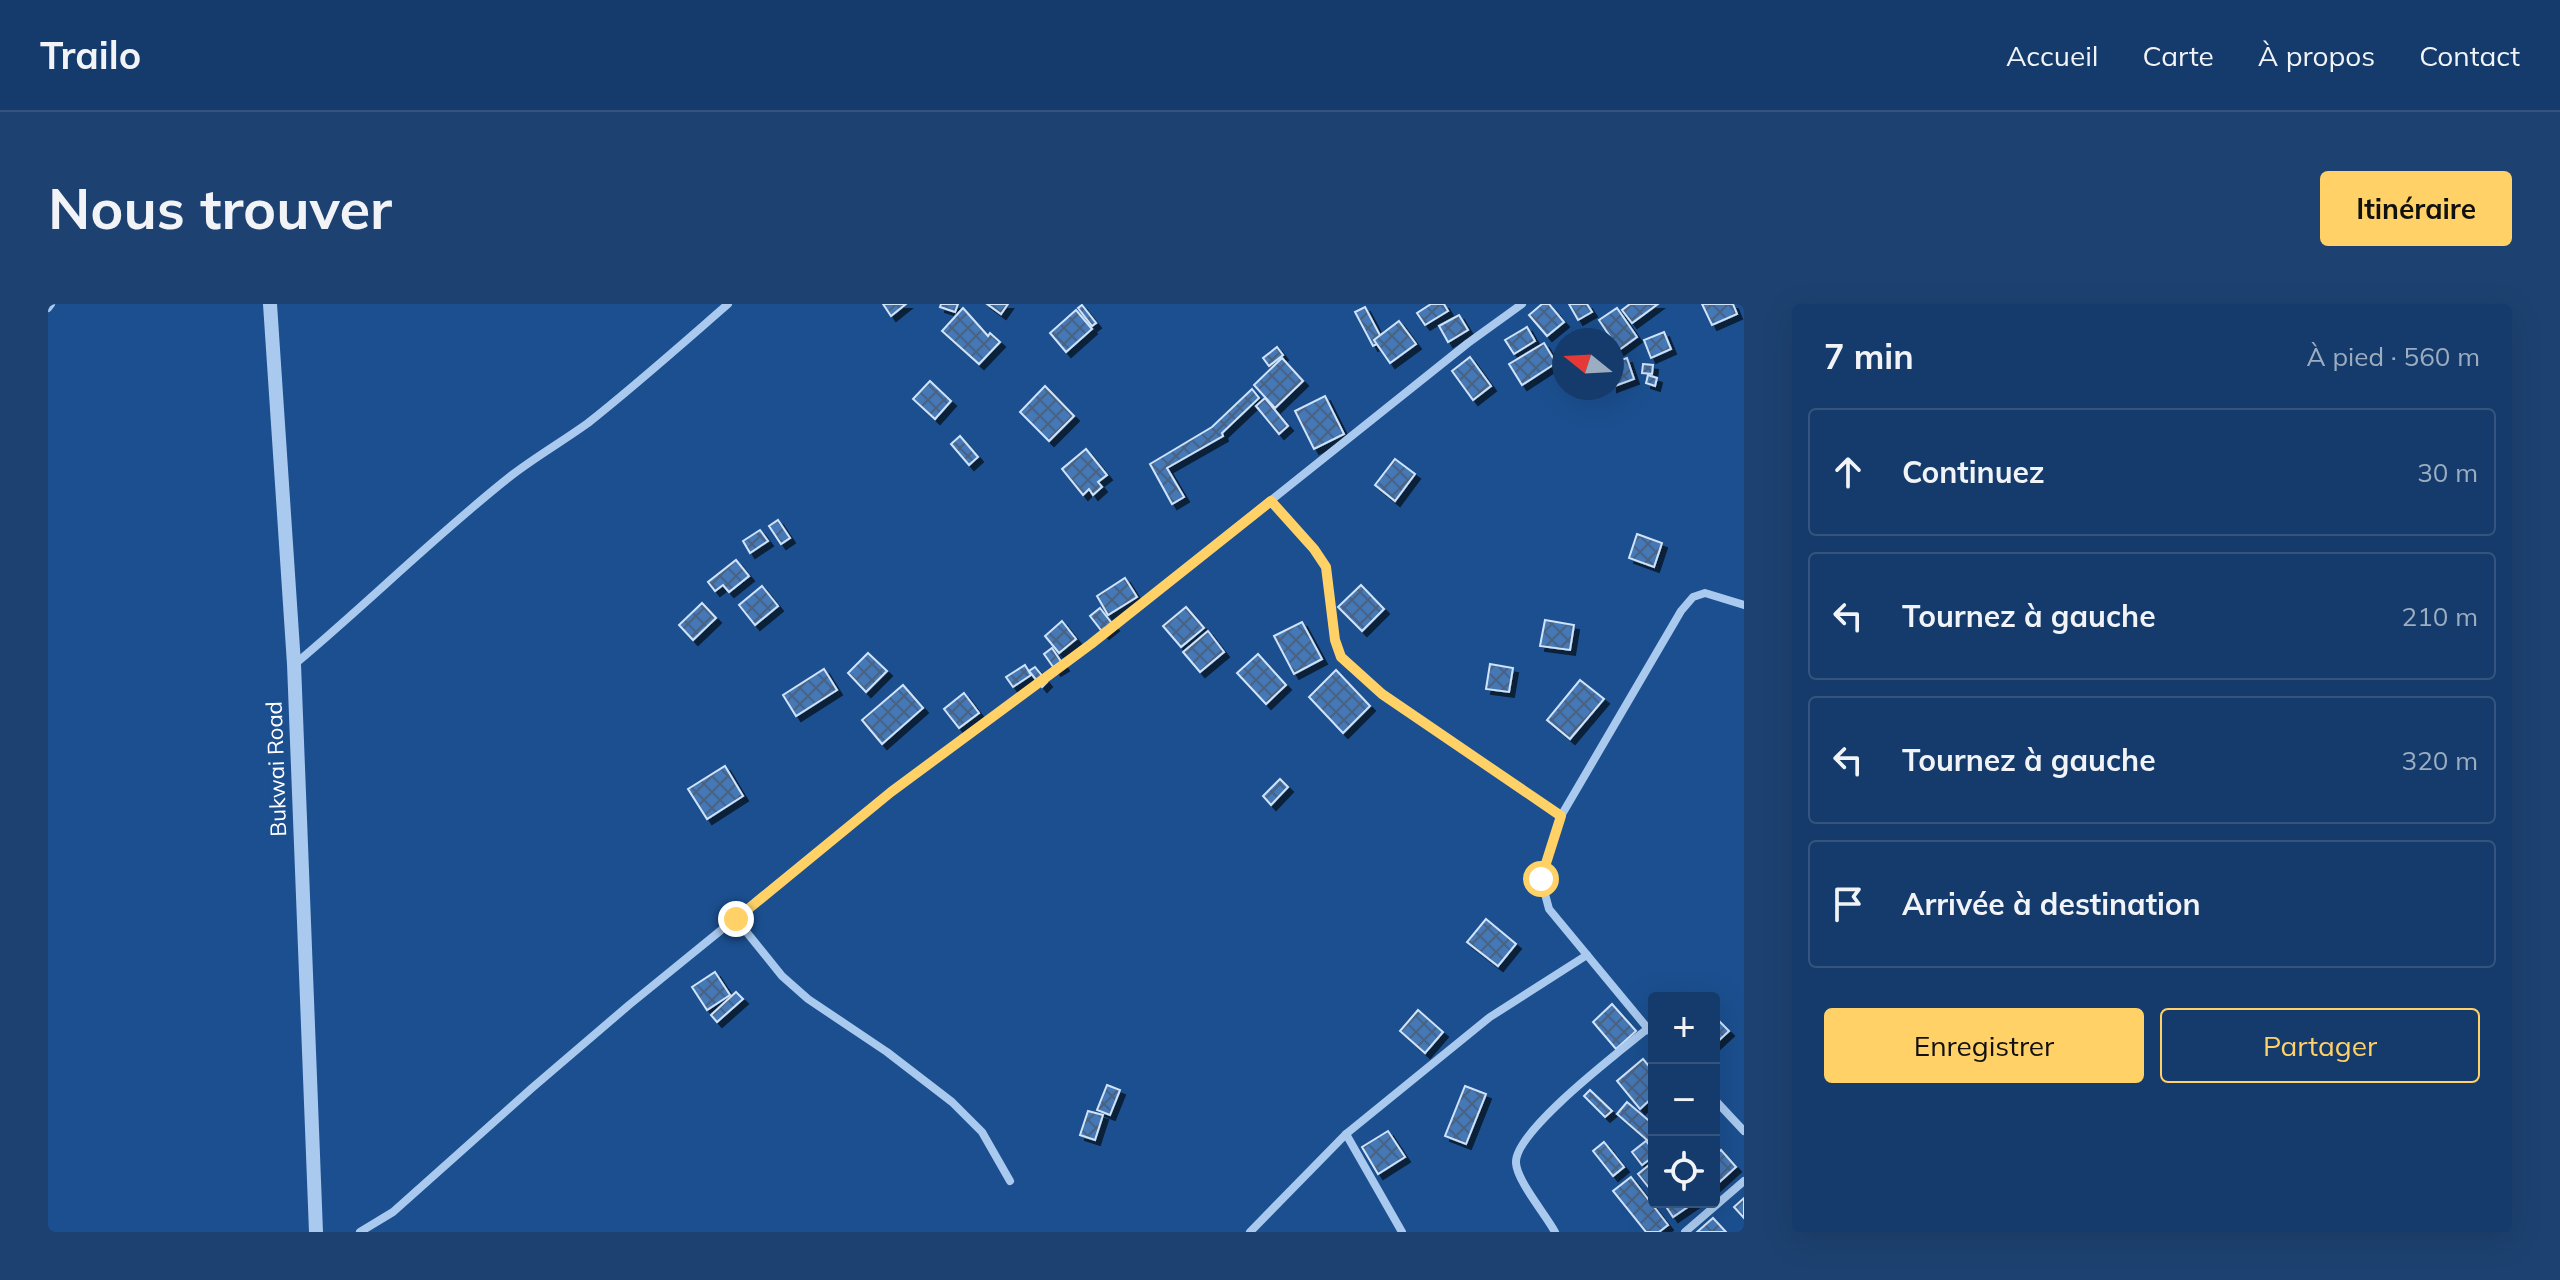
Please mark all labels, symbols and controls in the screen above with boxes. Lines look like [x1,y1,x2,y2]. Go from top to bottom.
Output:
text: Trailo [40,31,141,79]
text: Accueil [2006,38,2099,73]
text: Carte [2143,38,2214,73]
text: À propos [2258,38,2375,73]
text: Contact [2419,38,2520,73]
button: Itinéraire [2320,171,2512,246]
text: Nous trouver [48,173,392,243]
north arrow [1552,328,1624,400]
text: 7 min [1824,335,1914,378]
text: À pied · 560 m [2307,340,2480,373]
icon: ahead [1826,450,1870,494]
text: Continuez [1902,453,2045,491]
text: 30 m [2417,456,2478,489]
icon: left [1826,594,1870,638]
text: Tournez à gauche [1902,597,2156,635]
text: 210 m [2402,600,2478,633]
street label: Bukwai Road [260,701,292,837]
icon: left [1826,738,1870,782]
text: Tournez à gauche [1902,741,2156,779]
text: 320 m [2402,744,2478,777]
route start [1523,861,1559,897]
icon: arrive [1826,882,1870,926]
text: Arrivée à destination [1902,885,2201,923]
route end [718,901,754,937]
map controls [1648,992,1720,1208]
button: + [1648,992,1720,1064]
button: Enregistrer [1824,1008,2144,1083]
button: Partager [2160,1008,2480,1083]
button: − [1648,1064,1720,1136]
button: locate [1648,1136,1720,1208]

